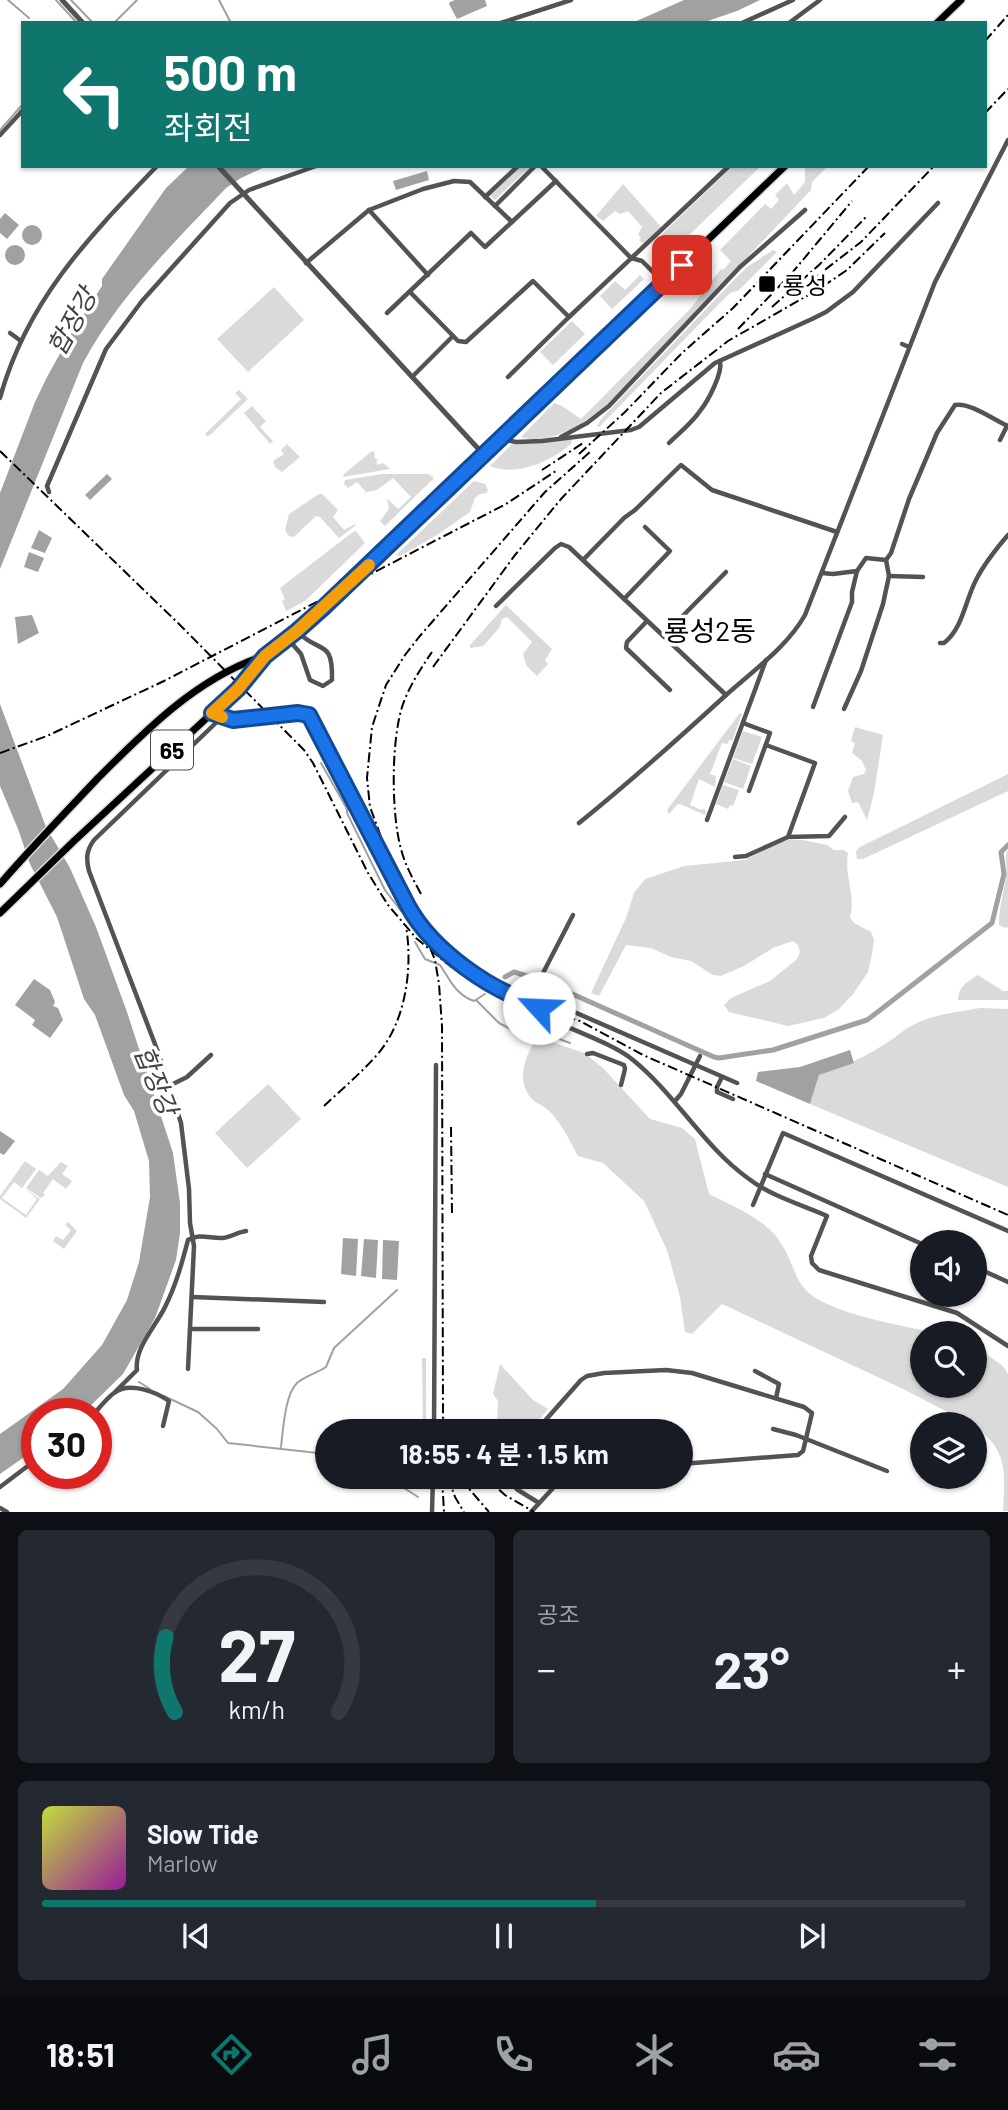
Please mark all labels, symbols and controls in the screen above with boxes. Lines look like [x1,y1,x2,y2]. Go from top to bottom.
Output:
text: 500 m [164,42,297,101]
icon: left [49,49,140,140]
text: 좌회전 [164,107,252,145]
pin [652,235,712,295]
icon: arrive [663,246,701,284]
place label: 룡성 [783,270,827,299]
marker: 룡성 [757,274,777,294]
water label: 합장강 [40,279,103,360]
district label: 룡성2동 [664,613,756,647]
road number: 65 [151,730,193,770]
position arrow [502,971,576,1045]
water label: 합장강 [129,1041,186,1122]
map controls [910,1230,987,1489]
button: sound [910,1230,987,1307]
button: search [910,1321,987,1398]
speed limit sign: 30 [21,1398,112,1489]
button: layers [910,1412,987,1489]
text: 18:55 · 4 분 · 1.5 km [399,1438,609,1469]
text: 공조 [537,1600,579,1628]
text: 27 [218,1610,295,1698]
text: 23° [713,1637,790,1699]
text: − [537,1645,556,1691]
text: + [947,1645,966,1691]
text: km/h [228,1694,285,1724]
text: Slow Tide [147,1818,259,1849]
text: Marlow [147,1849,218,1877]
icon: previous [177,1917,215,1955]
icon: pause [485,1917,523,1955]
icon: next [793,1917,831,1955]
icon: directions [207,2030,256,2079]
icon: music [348,2030,397,2079]
icon: phone [489,2030,538,2079]
icon: climate [630,2030,679,2079]
icon: car [772,2030,821,2079]
icon: filters [913,2030,962,2079]
text: 18:51 [46,2035,115,2073]

